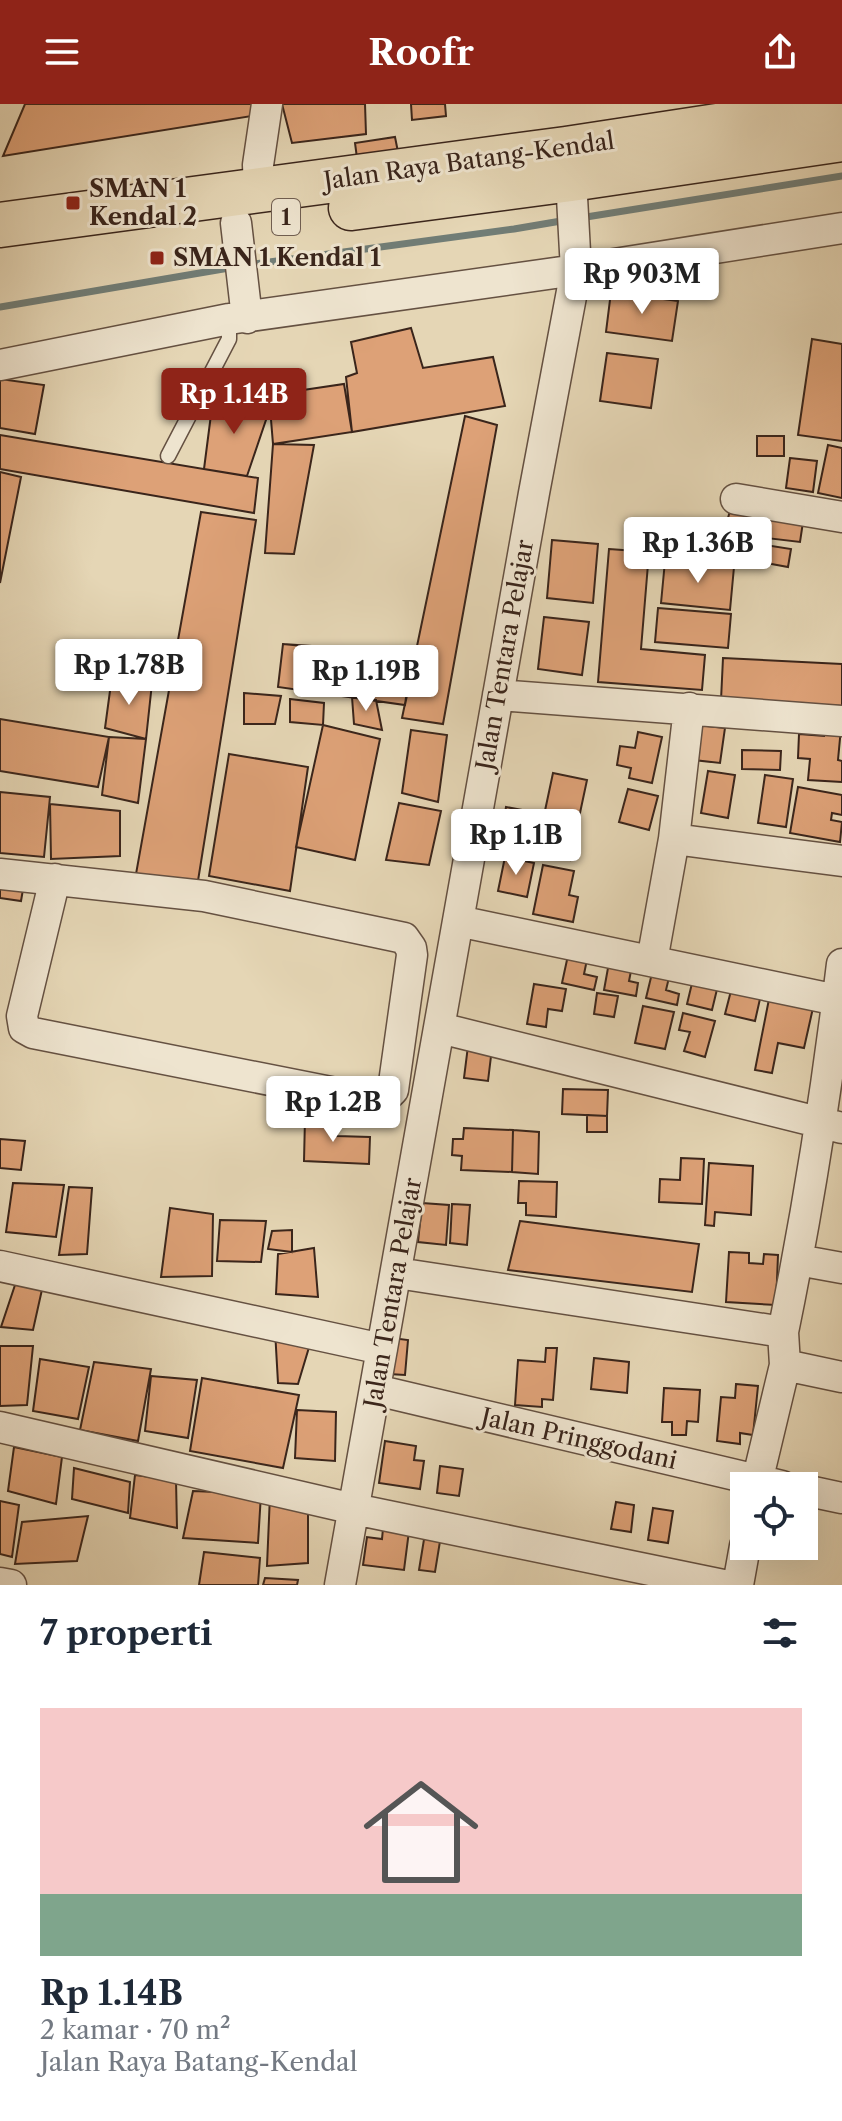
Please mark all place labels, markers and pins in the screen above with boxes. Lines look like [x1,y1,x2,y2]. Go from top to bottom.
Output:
place label: SMAN 1 Kendal 2 [89,174,197,231]
marker: SMAN 1 Kendal 2 [64,194,82,212]
place label: SMAN 1 Kendal 1 [173,243,381,272]
pin: Rp 903M [568,248,716,316]
marker: SMAN 1 Kendal 1 [148,249,166,267]
pin: Rp 1.14B [151,368,317,436]
pin: Rp 1.36B [615,517,781,585]
pin: Rp 1.78B [46,639,212,707]
pin: Rp 1.19B [283,645,449,713]
pin: Rp 1.1B [442,809,590,877]
pin: Rp 1.2B [259,1076,407,1144]

